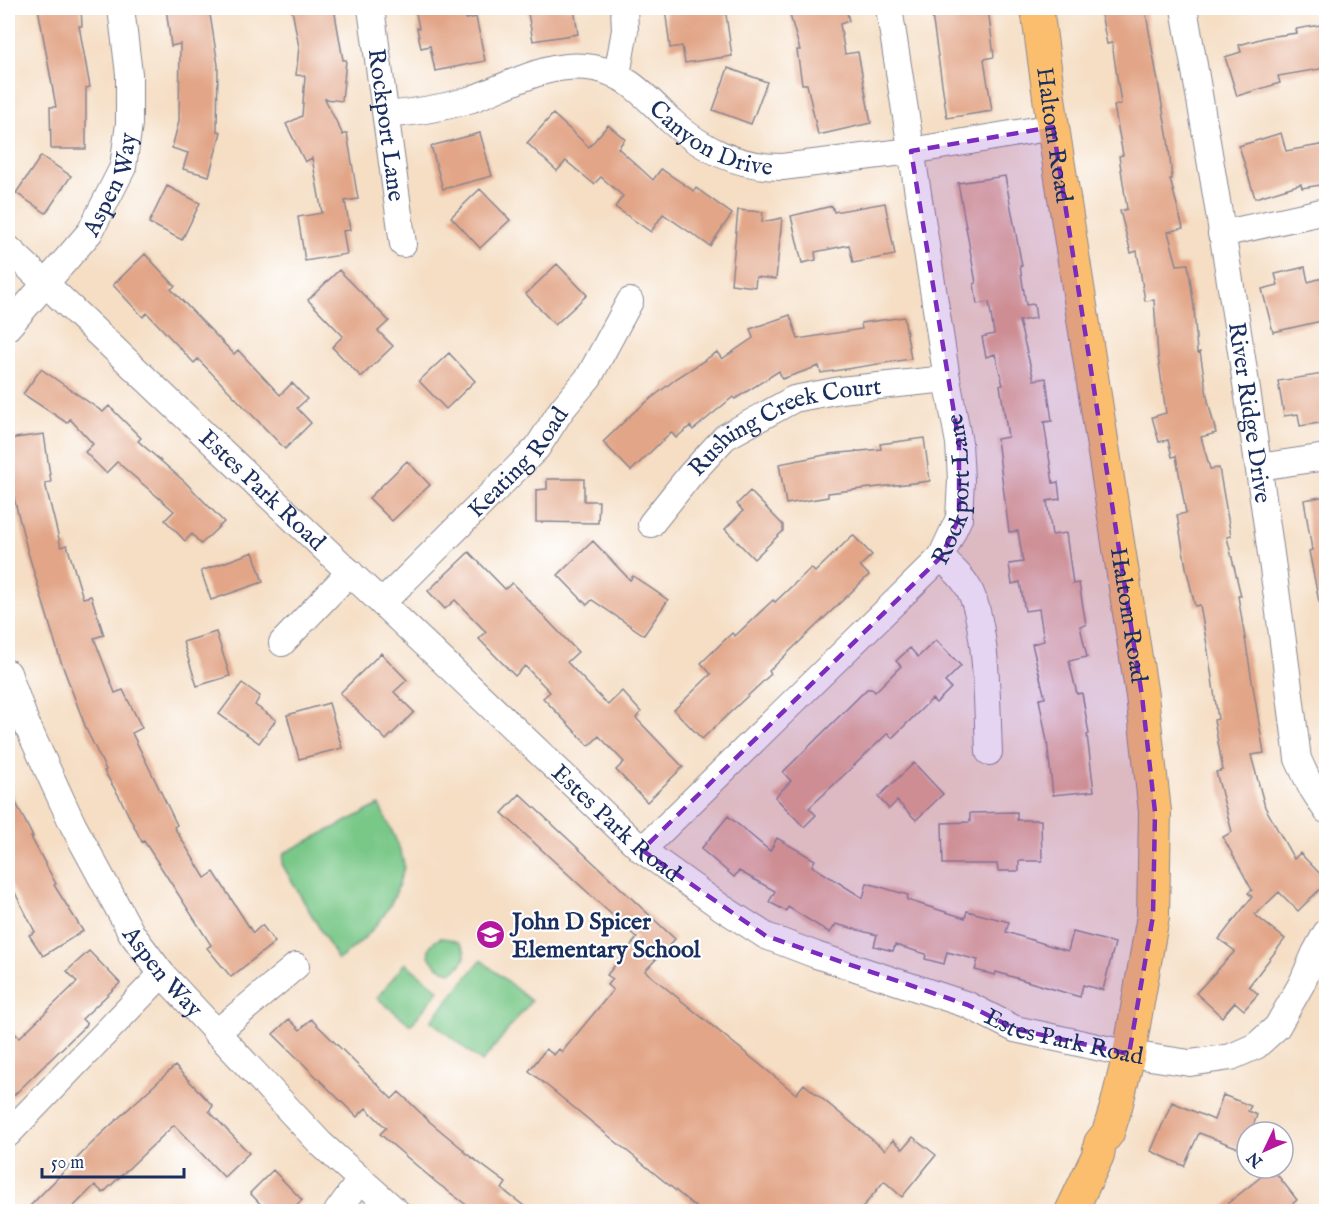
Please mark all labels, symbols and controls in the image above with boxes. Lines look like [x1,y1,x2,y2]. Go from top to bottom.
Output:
street label: Rockport Lane [360,47,411,203]
street label: Haltom Road [1028,65,1079,205]
street label: Canyon Drive [642,94,774,184]
street label: Aspen Way [76,131,145,243]
street label: River Ridge Drive [1220,320,1278,505]
street label: Rushing Creek Court [682,372,883,484]
street label: Keating Road [462,401,576,525]
street label: Rockport Lane [926,411,978,570]
street label: Estes Park Road [192,423,331,558]
street label: Haltom Road [1102,545,1154,685]
street label: Estes Park Road [544,758,686,890]
place label: John D Spicer Elementary School [509,907,701,966]
school or university icon: John D Spicer Elementary School [475,919,507,951]
street label: Aspen Way [114,920,209,1025]
street label: Estes Park Road [979,1002,1145,1073]
north arrow [1235,1120,1295,1180]
scale bar [42,1141,184,1179]
text: N [1244,1147,1268,1172]
text: 50 m [51,1152,84,1175]

